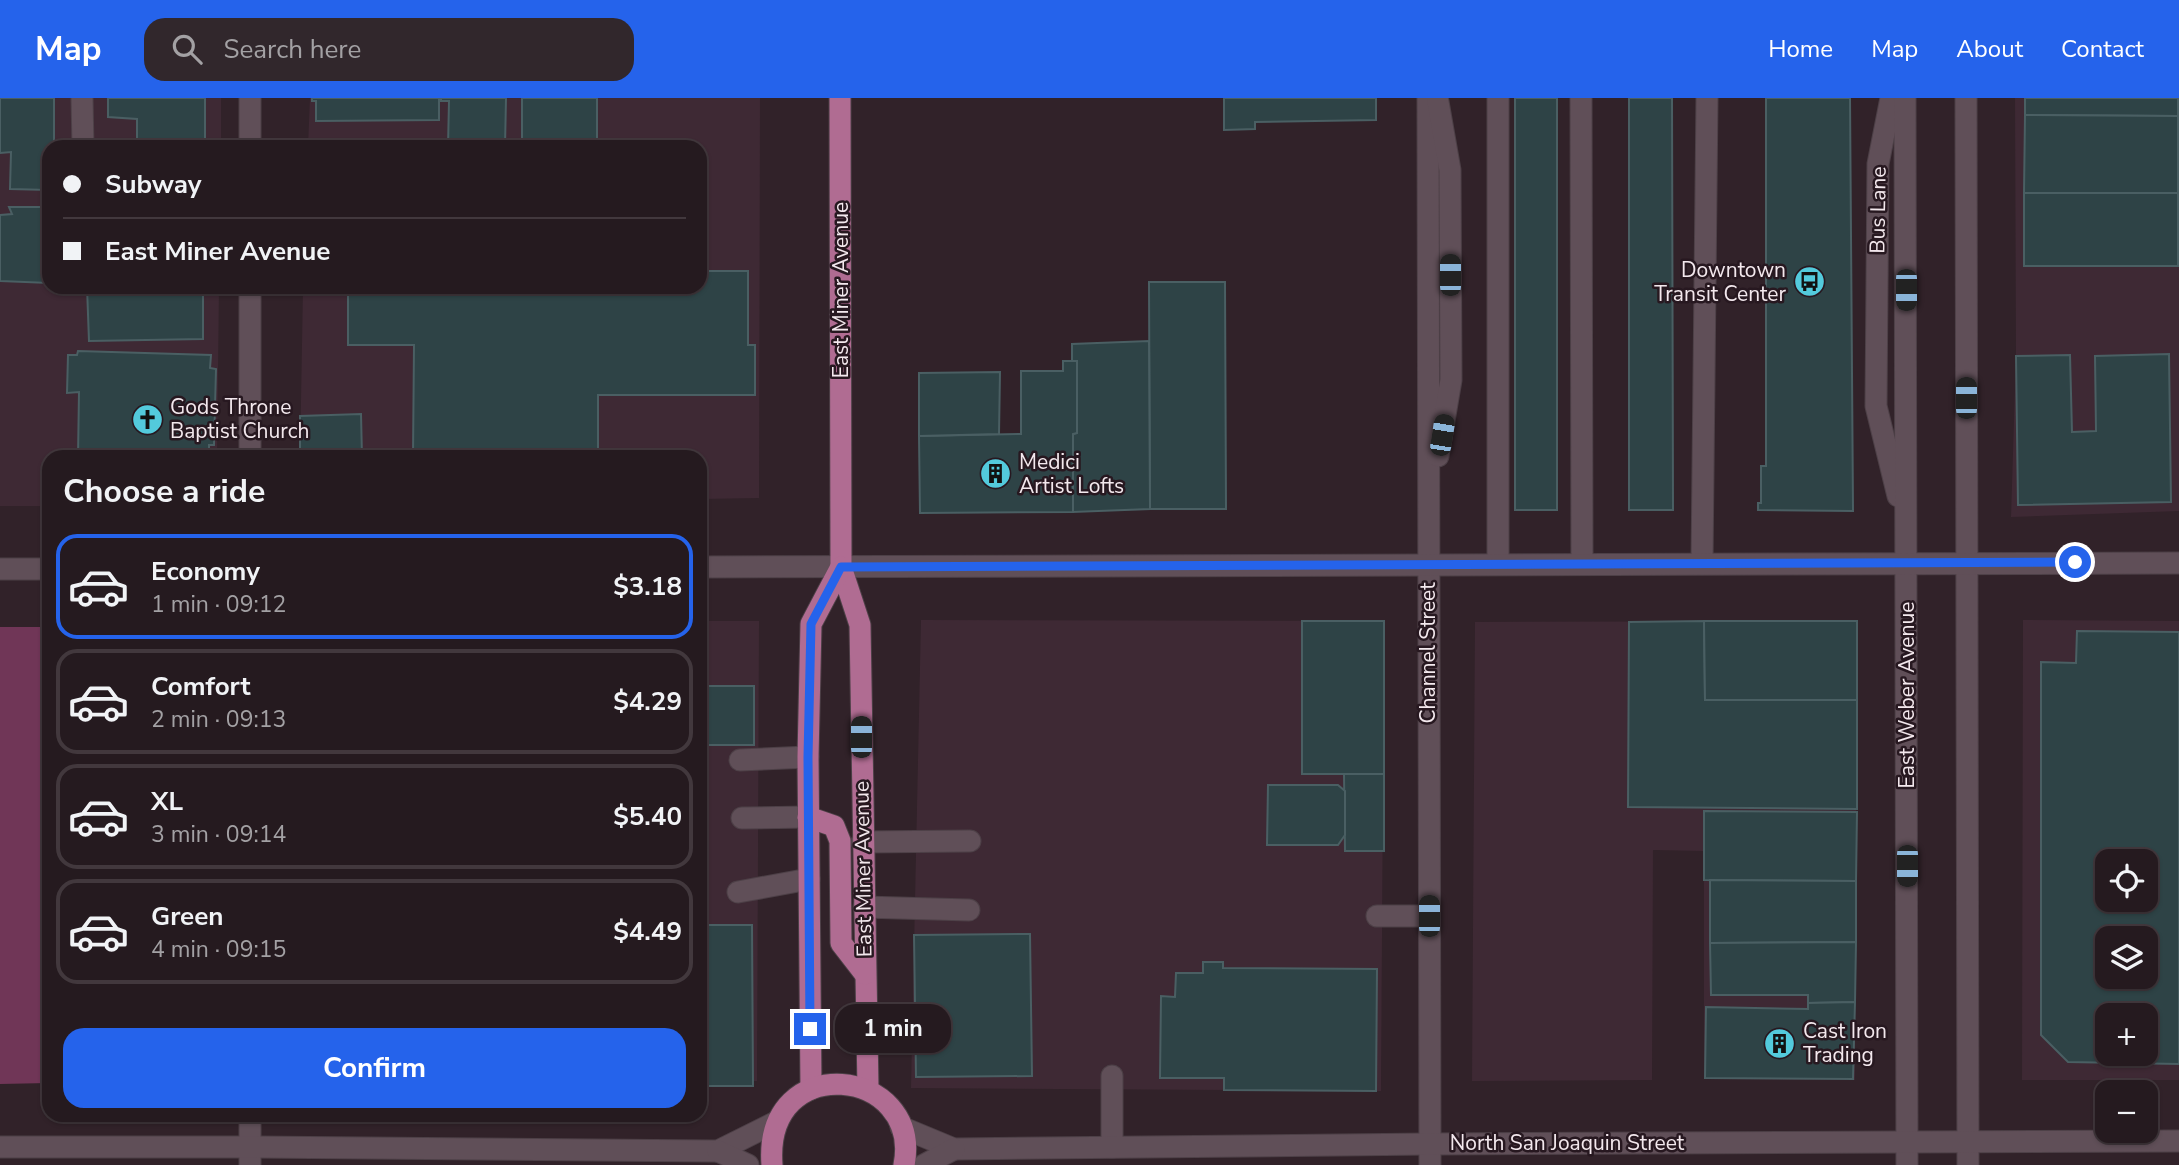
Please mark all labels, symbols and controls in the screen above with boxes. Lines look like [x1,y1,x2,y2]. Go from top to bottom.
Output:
search box [144,18,634,81]
text: Map [35,27,102,72]
icon: search [168,30,206,68]
text: Search here [224,32,361,67]
text: Home [1768,33,1833,65]
text: Map [1871,33,1918,65]
text: About [1956,33,2023,65]
text: Contact [2061,33,2144,65]
street label: Bus Lane [1863,166,1893,254]
text: Subway [105,167,202,202]
street label: East Miner Avenue [827,202,855,378]
text: East Miner Avenue [105,234,330,269]
car [1440,254,1461,296]
place label: Downtown Transit Center [1654,256,1786,308]
bus stop icon: Downtown Transit Center [1792,265,1826,299]
car [1896,269,1917,311]
car [1956,377,1977,419]
place label: Gods Throne Baptist Church [170,393,309,445]
church icon: Gods Throne Baptist Church [130,402,164,436]
car [1429,413,1456,457]
place label: Medici Artist Lofts [1019,448,1124,500]
building icon: Medici Artist Lofts [979,457,1013,491]
text: Choose a ride [63,470,265,513]
route start [2059,546,2091,578]
text: Economy [151,554,260,589]
icon: car [67,555,130,618]
text: $3.18 [613,569,682,604]
street label: Channel Street [1414,582,1442,724]
text: 1 min · 09:12 [151,589,286,620]
street label: East Weber Avenue [1893,602,1921,788]
text: Comfort [151,669,251,704]
icon: car [67,670,130,733]
text: $4.29 [613,684,682,719]
text: 2 min · 09:13 [151,704,286,735]
car [851,716,872,758]
street label: East Miner Avenue [847,781,879,957]
text: XL [151,784,183,819]
icon: car [67,785,130,848]
text: $5.40 [613,799,682,834]
text: 3 min · 09:14 [151,819,286,850]
car [1897,845,1918,887]
map controls [2095,849,2158,1143]
button: locate [2095,849,2158,912]
car [1419,895,1440,937]
text: Green [151,899,224,934]
icon: car [67,900,130,963]
text: $4.49 [613,914,682,949]
button: layers [2095,926,2158,989]
text: 4 min · 09:15 [151,934,286,965]
button: + [2095,1003,2158,1066]
callout: 1 min [834,1004,950,1054]
route end [794,1013,826,1045]
text: 1 min [863,1013,923,1044]
place label: Cast Iron Trading [1803,1017,1887,1069]
building icon: Cast Iron Trading [1763,1026,1797,1060]
button: Confirm [63,1028,686,1108]
button: − [2095,1080,2158,1143]
street label: North San Joaquin Street [1450,1129,1685,1157]

